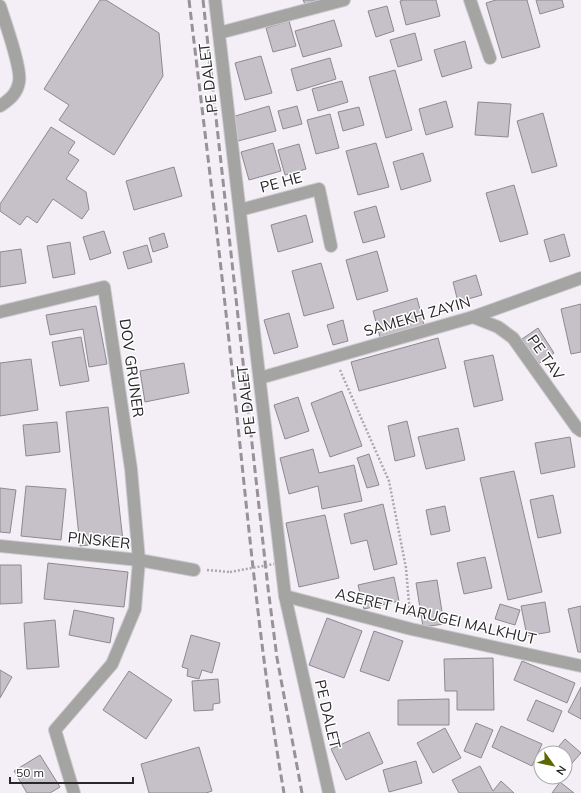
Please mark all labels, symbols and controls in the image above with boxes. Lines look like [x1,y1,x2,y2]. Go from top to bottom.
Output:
street label: PE DALET [194,42,222,114]
street label: PE HE [258,167,304,197]
street label: SAMEKH ZAYIN [361,292,473,340]
street label: DOV GRUNER [116,317,148,419]
street label: PE TAV [524,331,569,384]
street label: PE DALET [232,364,260,436]
street label: PINSKER [67,527,131,553]
street label: ASERET HARUGEI MALKHUT [334,584,538,648]
street label: PE DALET [311,678,345,750]
north arrow [533,745,573,785]
scale bar [10,759,133,785]
text: N [553,763,570,778]
text: 50 m [16,765,44,780]

